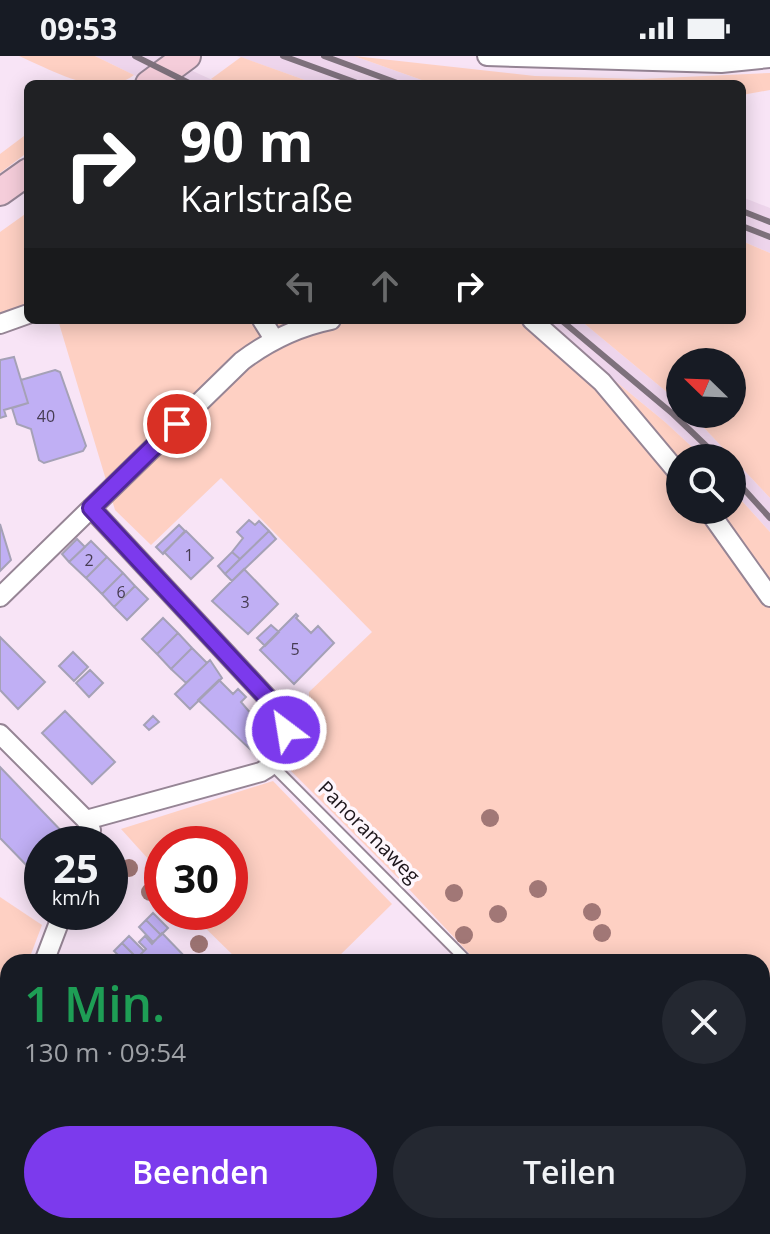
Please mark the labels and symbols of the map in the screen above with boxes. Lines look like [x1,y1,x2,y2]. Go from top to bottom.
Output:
north arrow [666,348,746,428]
pin [143,390,211,458]
house number: 40 [37,405,55,427]
house number: 1 [184,544,194,566]
house number: 2 [84,549,94,571]
house number: 6 [116,581,126,603]
house number: 3 [240,591,250,613]
house number: 5 [290,638,300,660]
position arrow [244,688,328,772]
street label: Panoramaweg [312,775,426,889]
speed limit sign: 30 [144,826,248,930]

